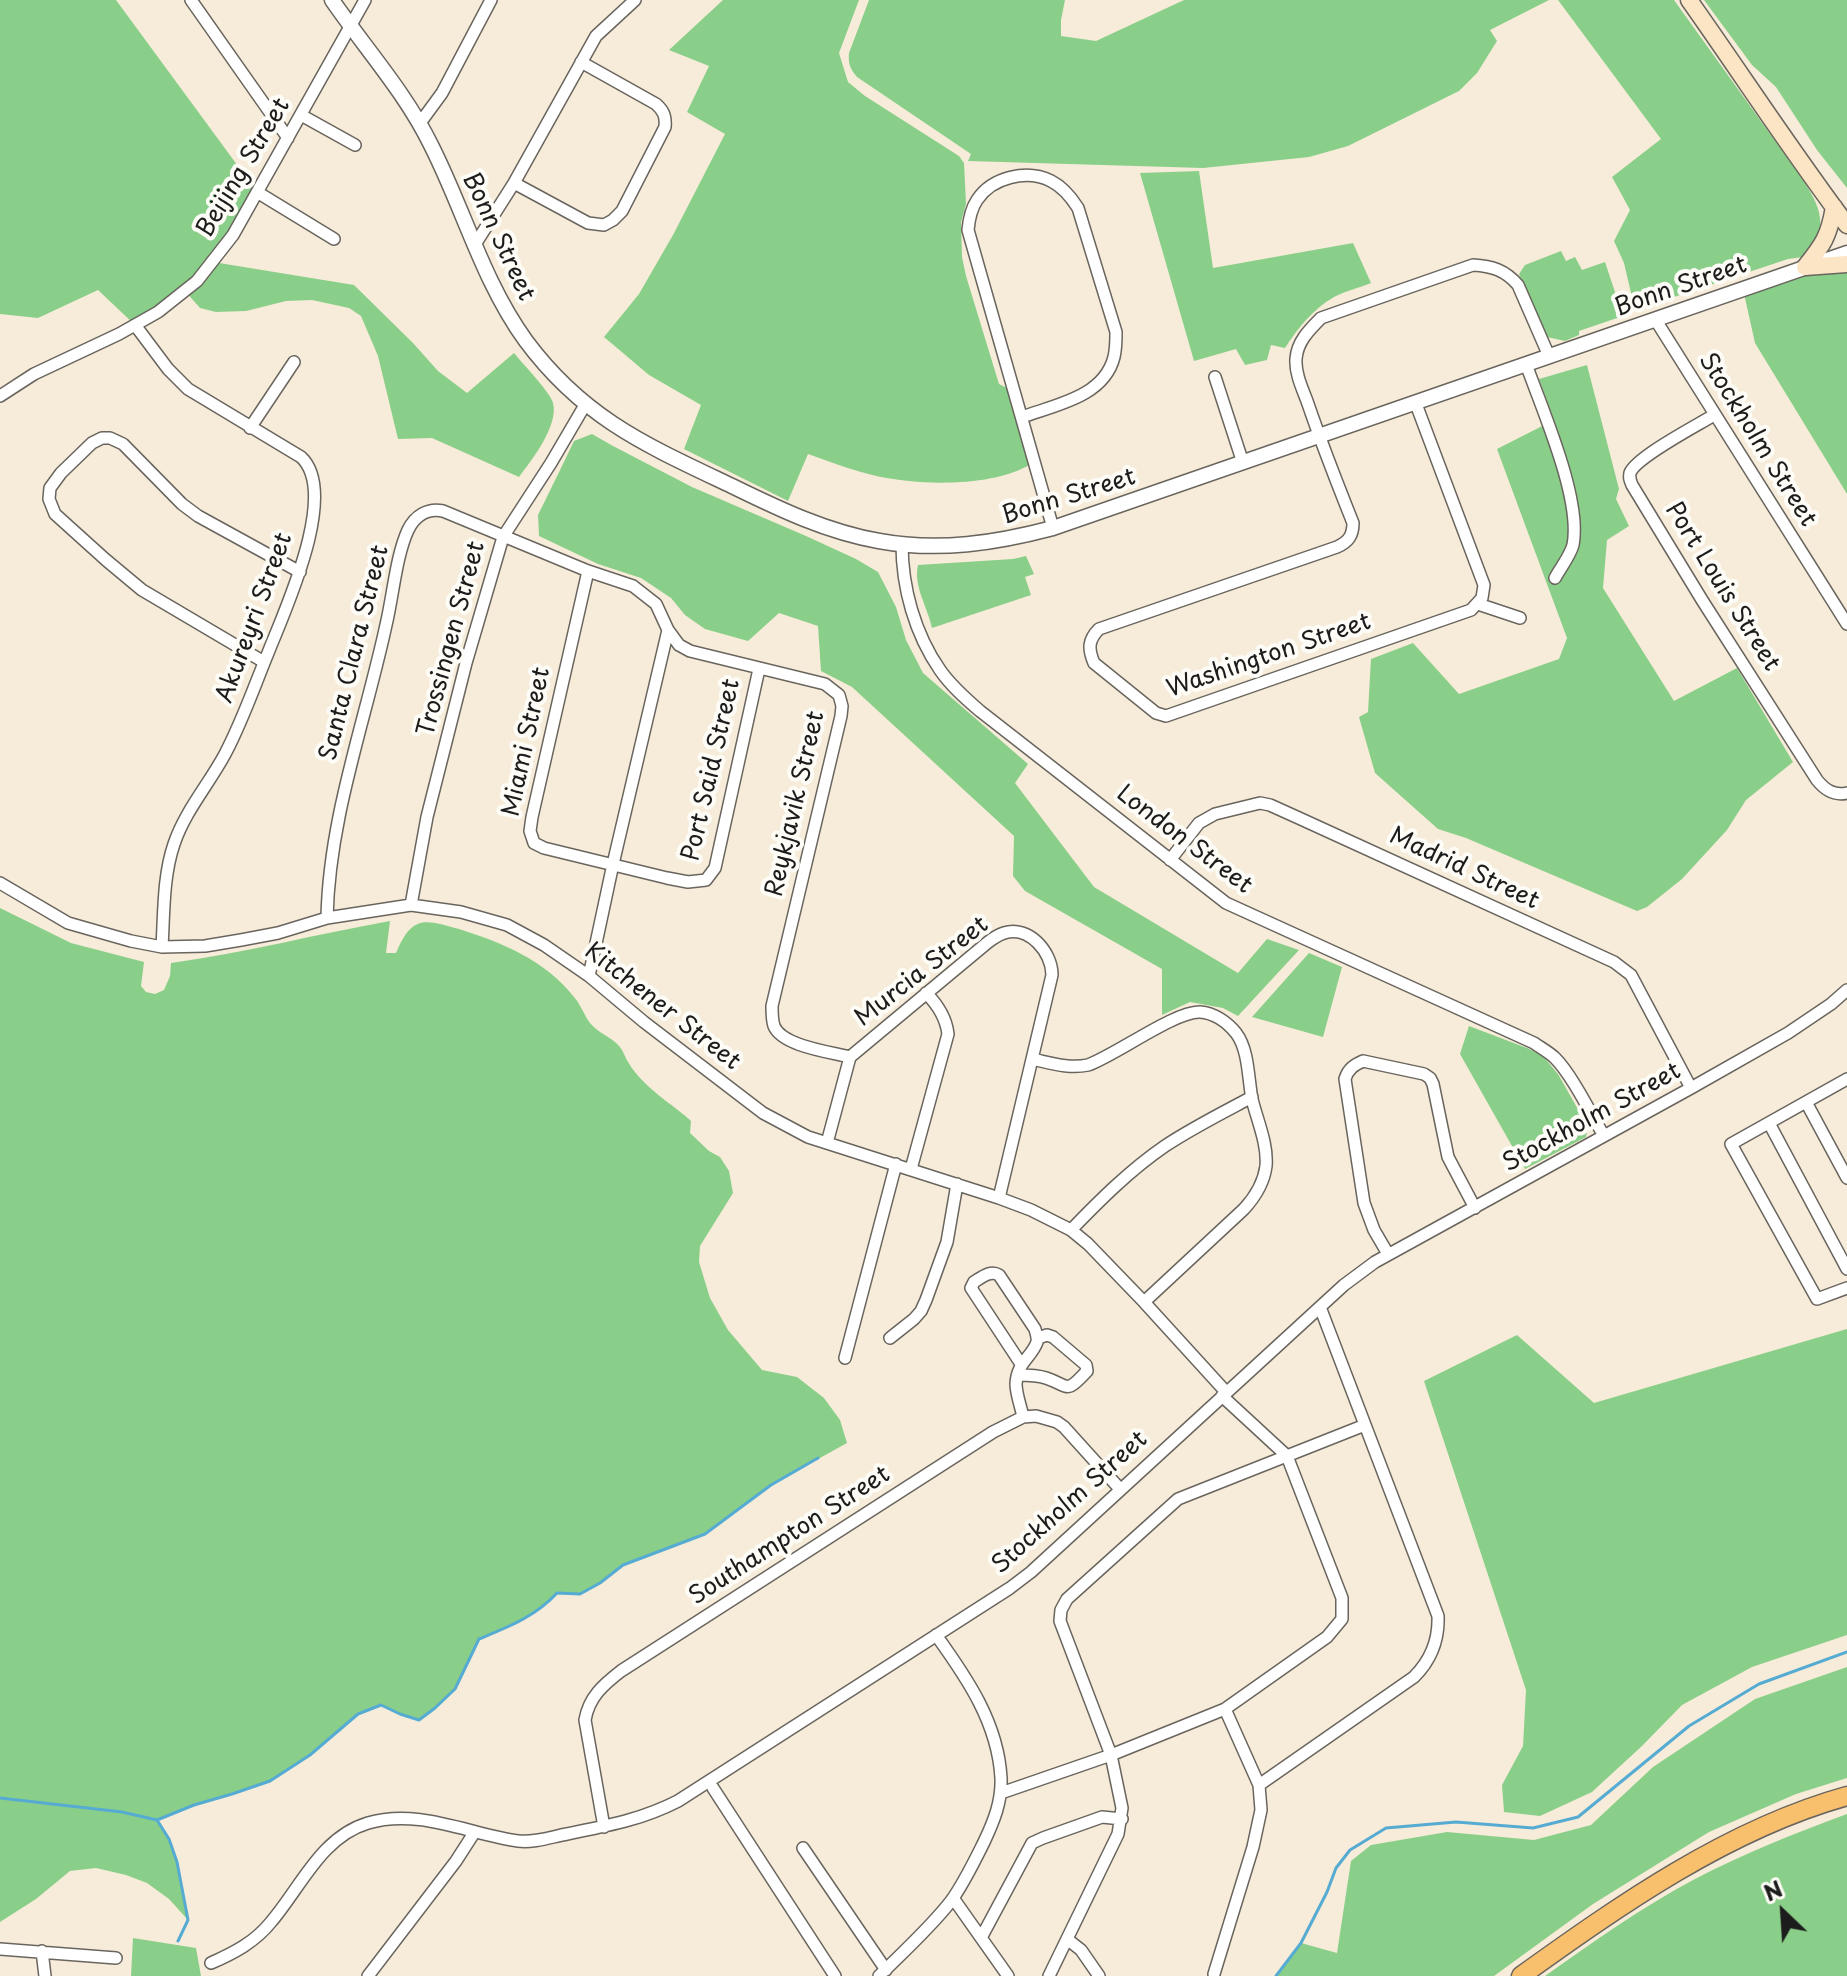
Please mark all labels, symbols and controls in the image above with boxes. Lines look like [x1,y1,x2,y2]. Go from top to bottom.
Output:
street label: Beijing Street [191,93,297,243]
street label: Bonn Street [456,168,540,306]
street label: Bonn Street [1611,251,1751,323]
street label: Stockholm Street [1692,348,1822,532]
street label: Bonn Street [999,463,1139,531]
street label: Port Louis Street [1659,497,1785,677]
street label: Akureyri Street [211,529,299,707]
street label: Trossingen Street [412,538,492,740]
street label: Santa Clara Street [314,542,396,764]
street label: Washington Street [1163,608,1375,704]
street label: Miami Street [497,665,557,819]
street label: Port Said Street [677,676,747,864]
street label: Reykjavik Street [761,708,831,900]
street label: London Street [1111,780,1257,900]
street label: Madrid Street [1385,822,1543,916]
street label: Murcia Street [850,911,994,1033]
street label: Kitchener Street [578,937,746,1077]
street label: Stockholm Street [1498,1057,1686,1179]
street label: Stockholm Street [986,1426,1154,1580]
street label: Southampton Street [684,1460,896,1612]
text: N [1758,1871,1788,1908]
north arrow [1743,1872,1823,1952]

